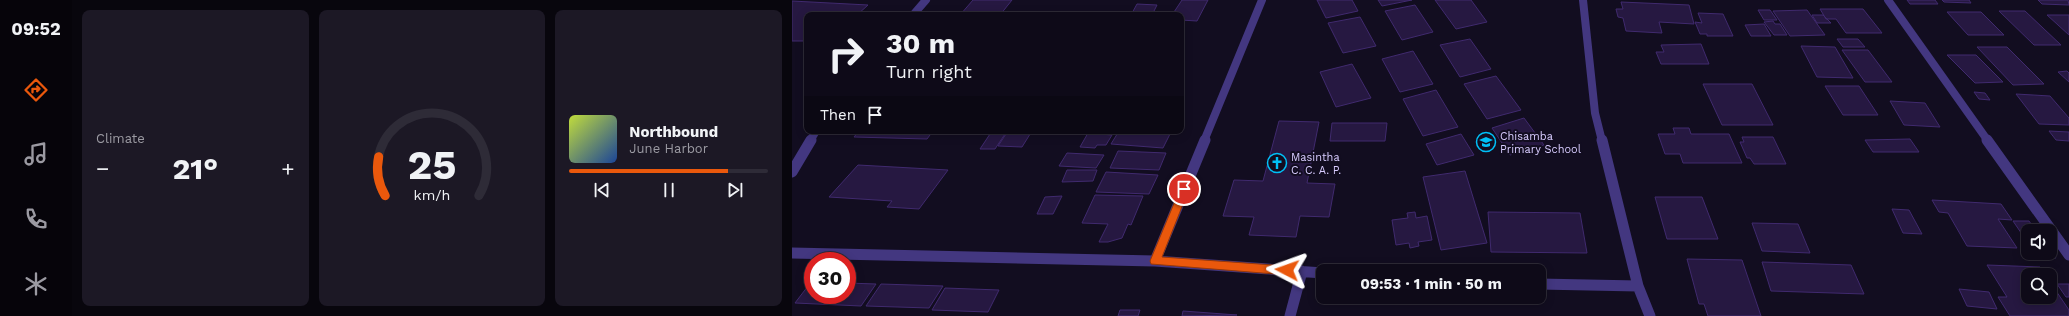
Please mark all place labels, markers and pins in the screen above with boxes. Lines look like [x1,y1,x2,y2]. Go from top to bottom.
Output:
place label: Chisamba Primary School [1500,130,1582,156]
school or university icon: Chisamba Primary School [1475,131,1497,153]
place label: Masintha C. C. A. P. [1291,151,1341,177]
church icon: Masintha C. C. A. P. [1266,152,1288,174]
pin [1167,172,1201,206]

